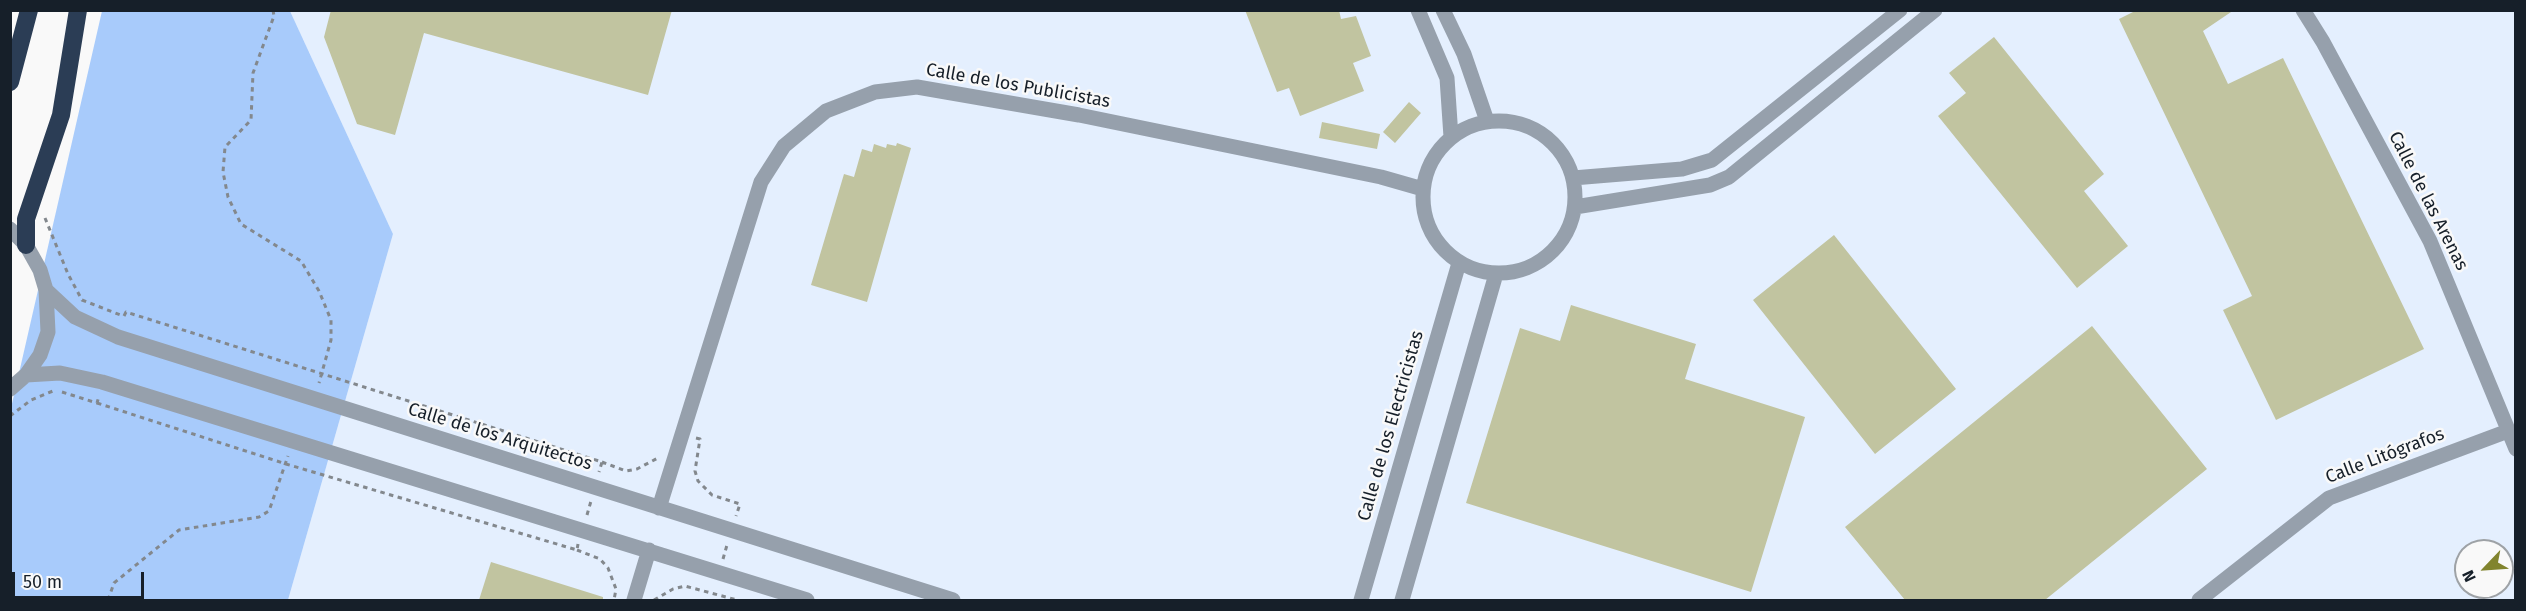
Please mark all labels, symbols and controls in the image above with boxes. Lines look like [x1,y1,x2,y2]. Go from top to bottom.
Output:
street label: Calle de los Publicistas [924,59,1112,113]
street label: Calle de las Arenas [2384,128,2472,274]
street label: Calle de los Electricistas [1353,328,1429,524]
street label: Calle de los Arquitectos [405,399,595,475]
street label: Calle Litógrafos [2323,423,2447,489]
north arrow [2454,539,2514,599]
scale bar [15,560,147,598]
text: N [2458,567,2480,585]
text: 50 m [23,571,62,593]

